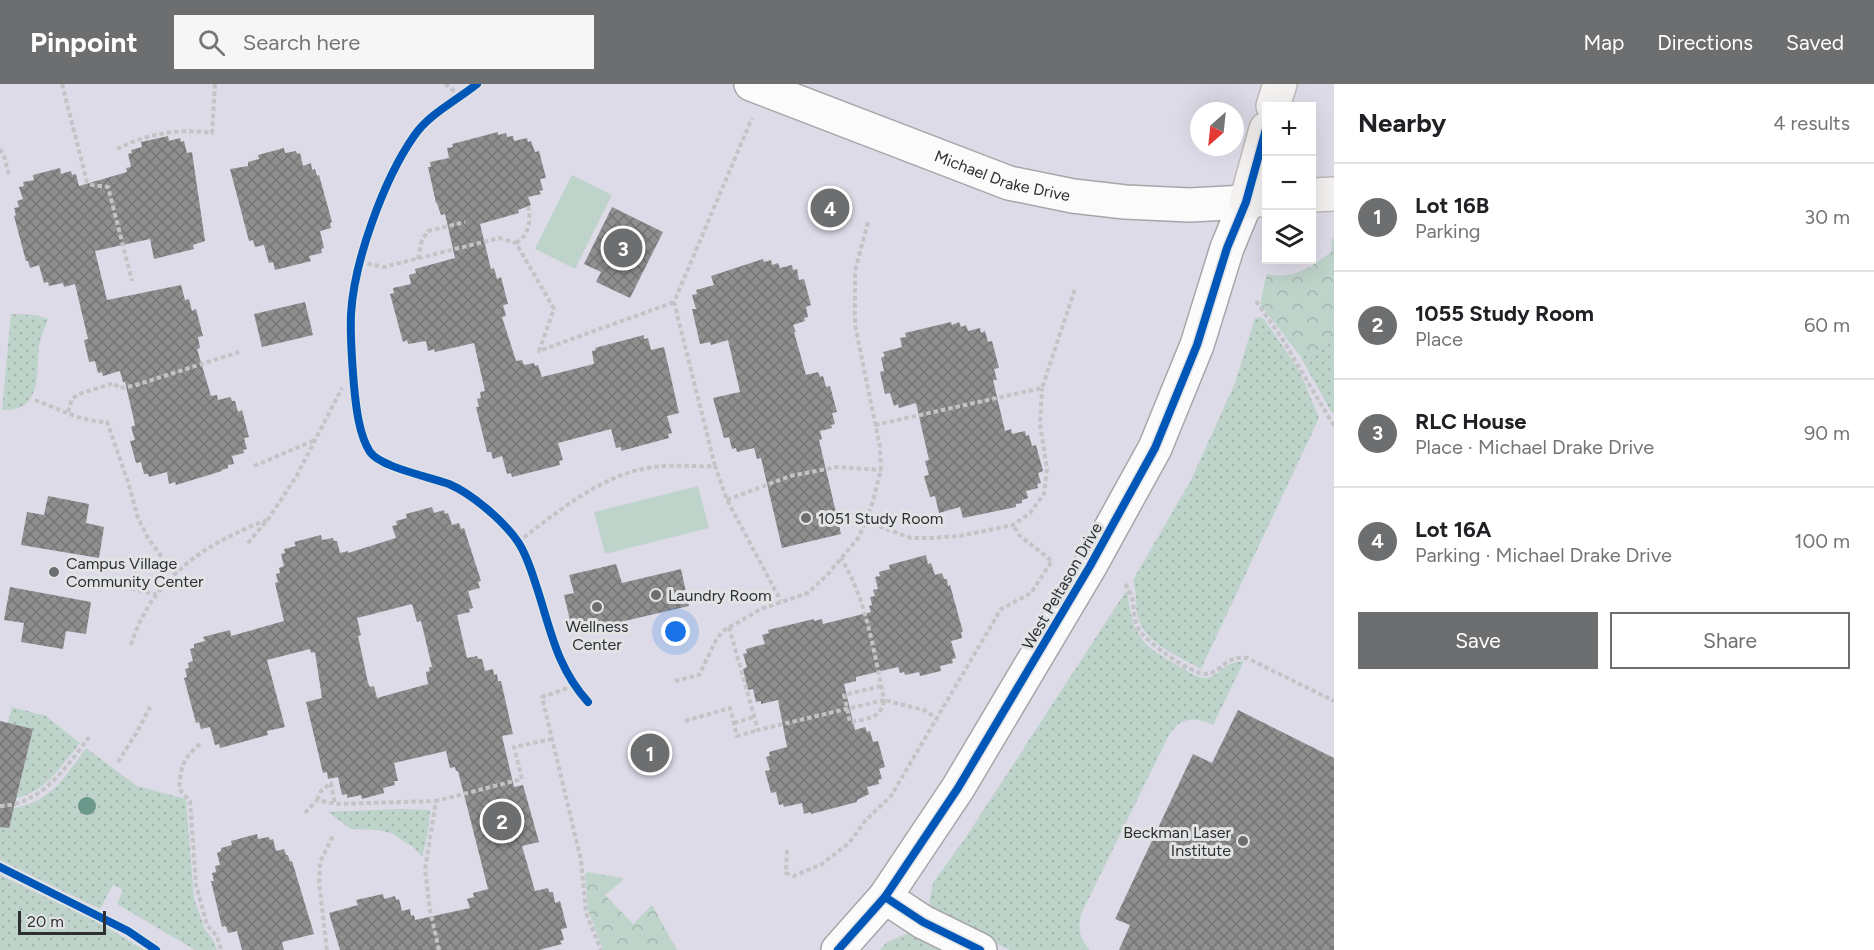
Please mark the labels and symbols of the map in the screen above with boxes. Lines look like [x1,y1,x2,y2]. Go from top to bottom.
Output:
north arrow [1190,102,1244,156]
street label: Michael Drake Drive [932,146,1072,205]
pin: 4 [810,186,850,230]
pin: 3 [604,226,642,270]
place label: 1051 Study Room [818,509,943,528]
marker: 1051 Study Room [799,511,813,525]
street label: West Peltason Drive [1018,519,1106,653]
place label: Campus Village Community Center [66,554,204,591]
marker: Campus Village Community Center [47,565,61,579]
place label: Laundry Room [668,586,772,605]
marker: Laundry Room [649,588,663,602]
marker: Wellness Center [590,600,604,614]
place label: Wellness Center [565,617,629,654]
your location [661,617,690,646]
pin: 1 [630,730,670,776]
pin: 2 [482,798,522,844]
place label: Beckman Laser Institute [1123,823,1232,860]
marker: Beckman Laser Institute [1236,834,1250,848]
scale bar [18,908,106,936]

